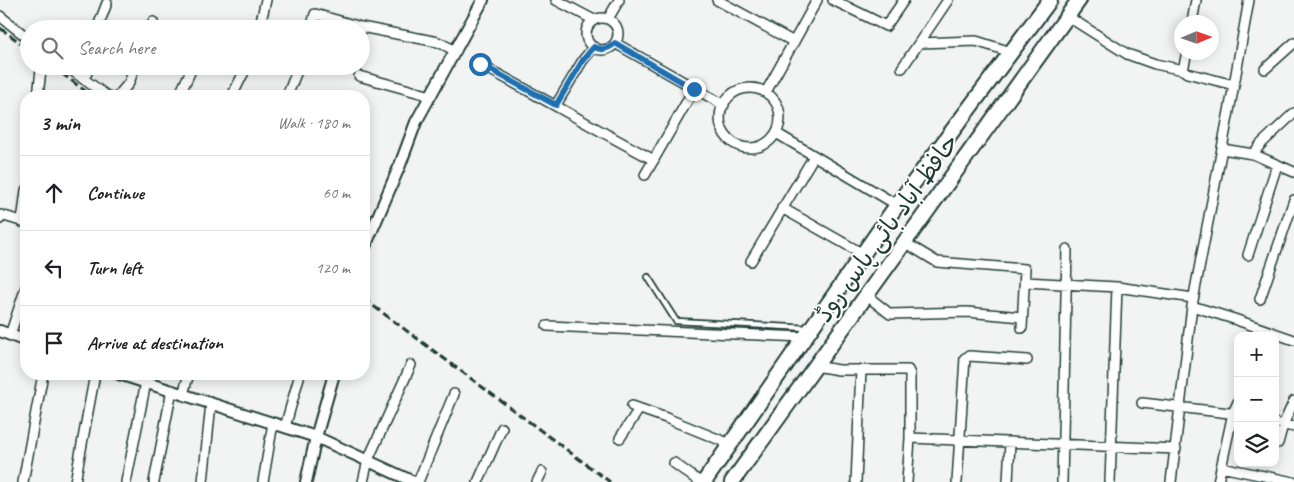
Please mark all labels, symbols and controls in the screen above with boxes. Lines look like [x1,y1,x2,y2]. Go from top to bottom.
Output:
north arrow [1174,15,1219,60]
search box [20,20,370,75]
icon: search [38,34,66,62]
text: Search here [78,36,155,60]
route start [469,53,492,76]
route end [683,78,706,101]
text: 3 min [40,110,80,136]
text: Walk · 180 m [278,113,350,133]
street label: حافظ آباد بائی پاس روڈ [808,127,966,329]
icon: ahead [40,179,68,207]
text: Continue [87,181,144,205]
text: 60 m [323,183,350,203]
icon: left [40,254,68,282]
text: Turn left [87,256,142,280]
text: 120 m [316,258,350,278]
icon: arrive [40,329,68,357]
text: Arrive at destination [87,331,223,355]
map controls [1234,332,1279,467]
button: + [1234,332,1279,377]
button: − [1234,377,1279,422]
button: layers [1234,422,1279,467]

